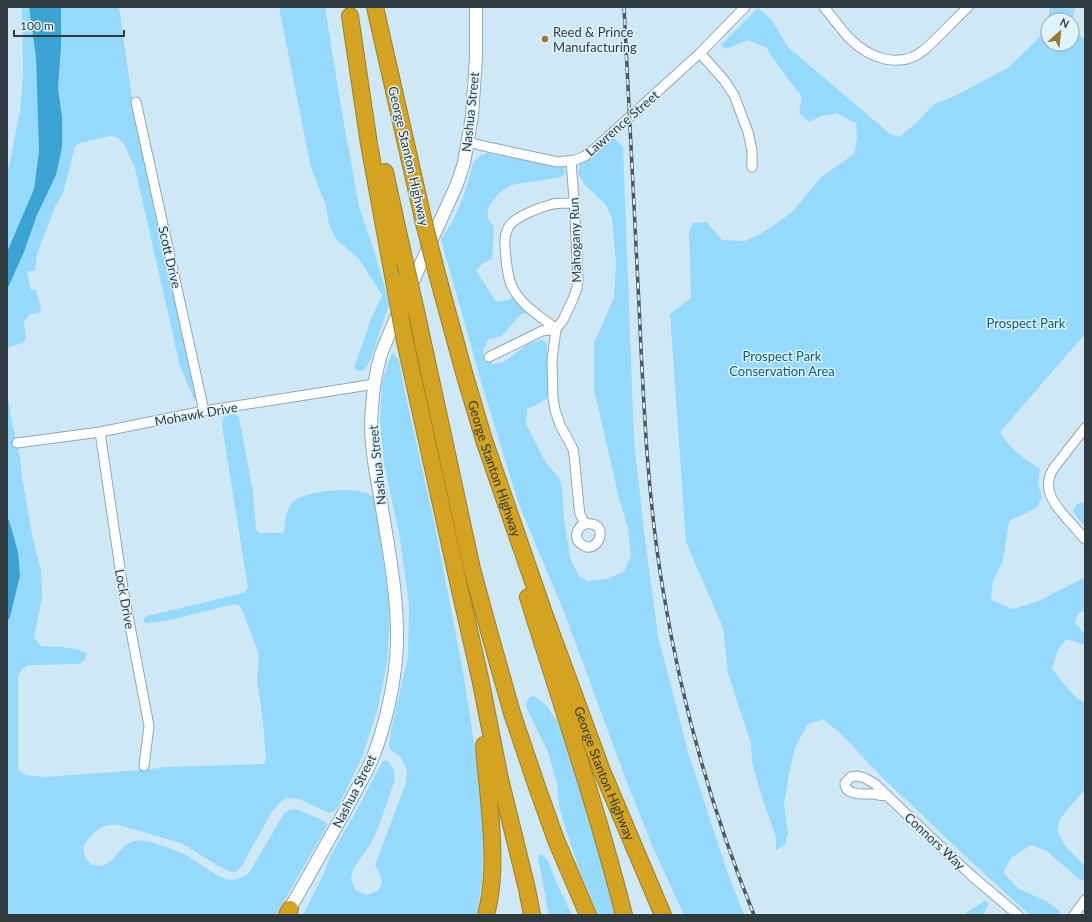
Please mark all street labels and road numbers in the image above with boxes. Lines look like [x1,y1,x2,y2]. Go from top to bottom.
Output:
street label: Nashua Street [458,71,482,153]
street label: George Stanton Highway [385,85,433,228]
street label: Lawrence Street [582,86,662,159]
street label: Mahogany Run [566,197,584,283]
street label: Scott Drive [155,224,185,290]
street label: George Stanton Highway [465,398,525,539]
street label: Mohawk Drive [153,399,239,429]
street label: Nashua Street [365,424,389,506]
street label: Lock Drive [112,568,138,630]
street label: George Stanton Highway [571,704,638,843]
street label: Nashua Street [329,751,380,830]
street label: Connors Way [901,809,969,873]

